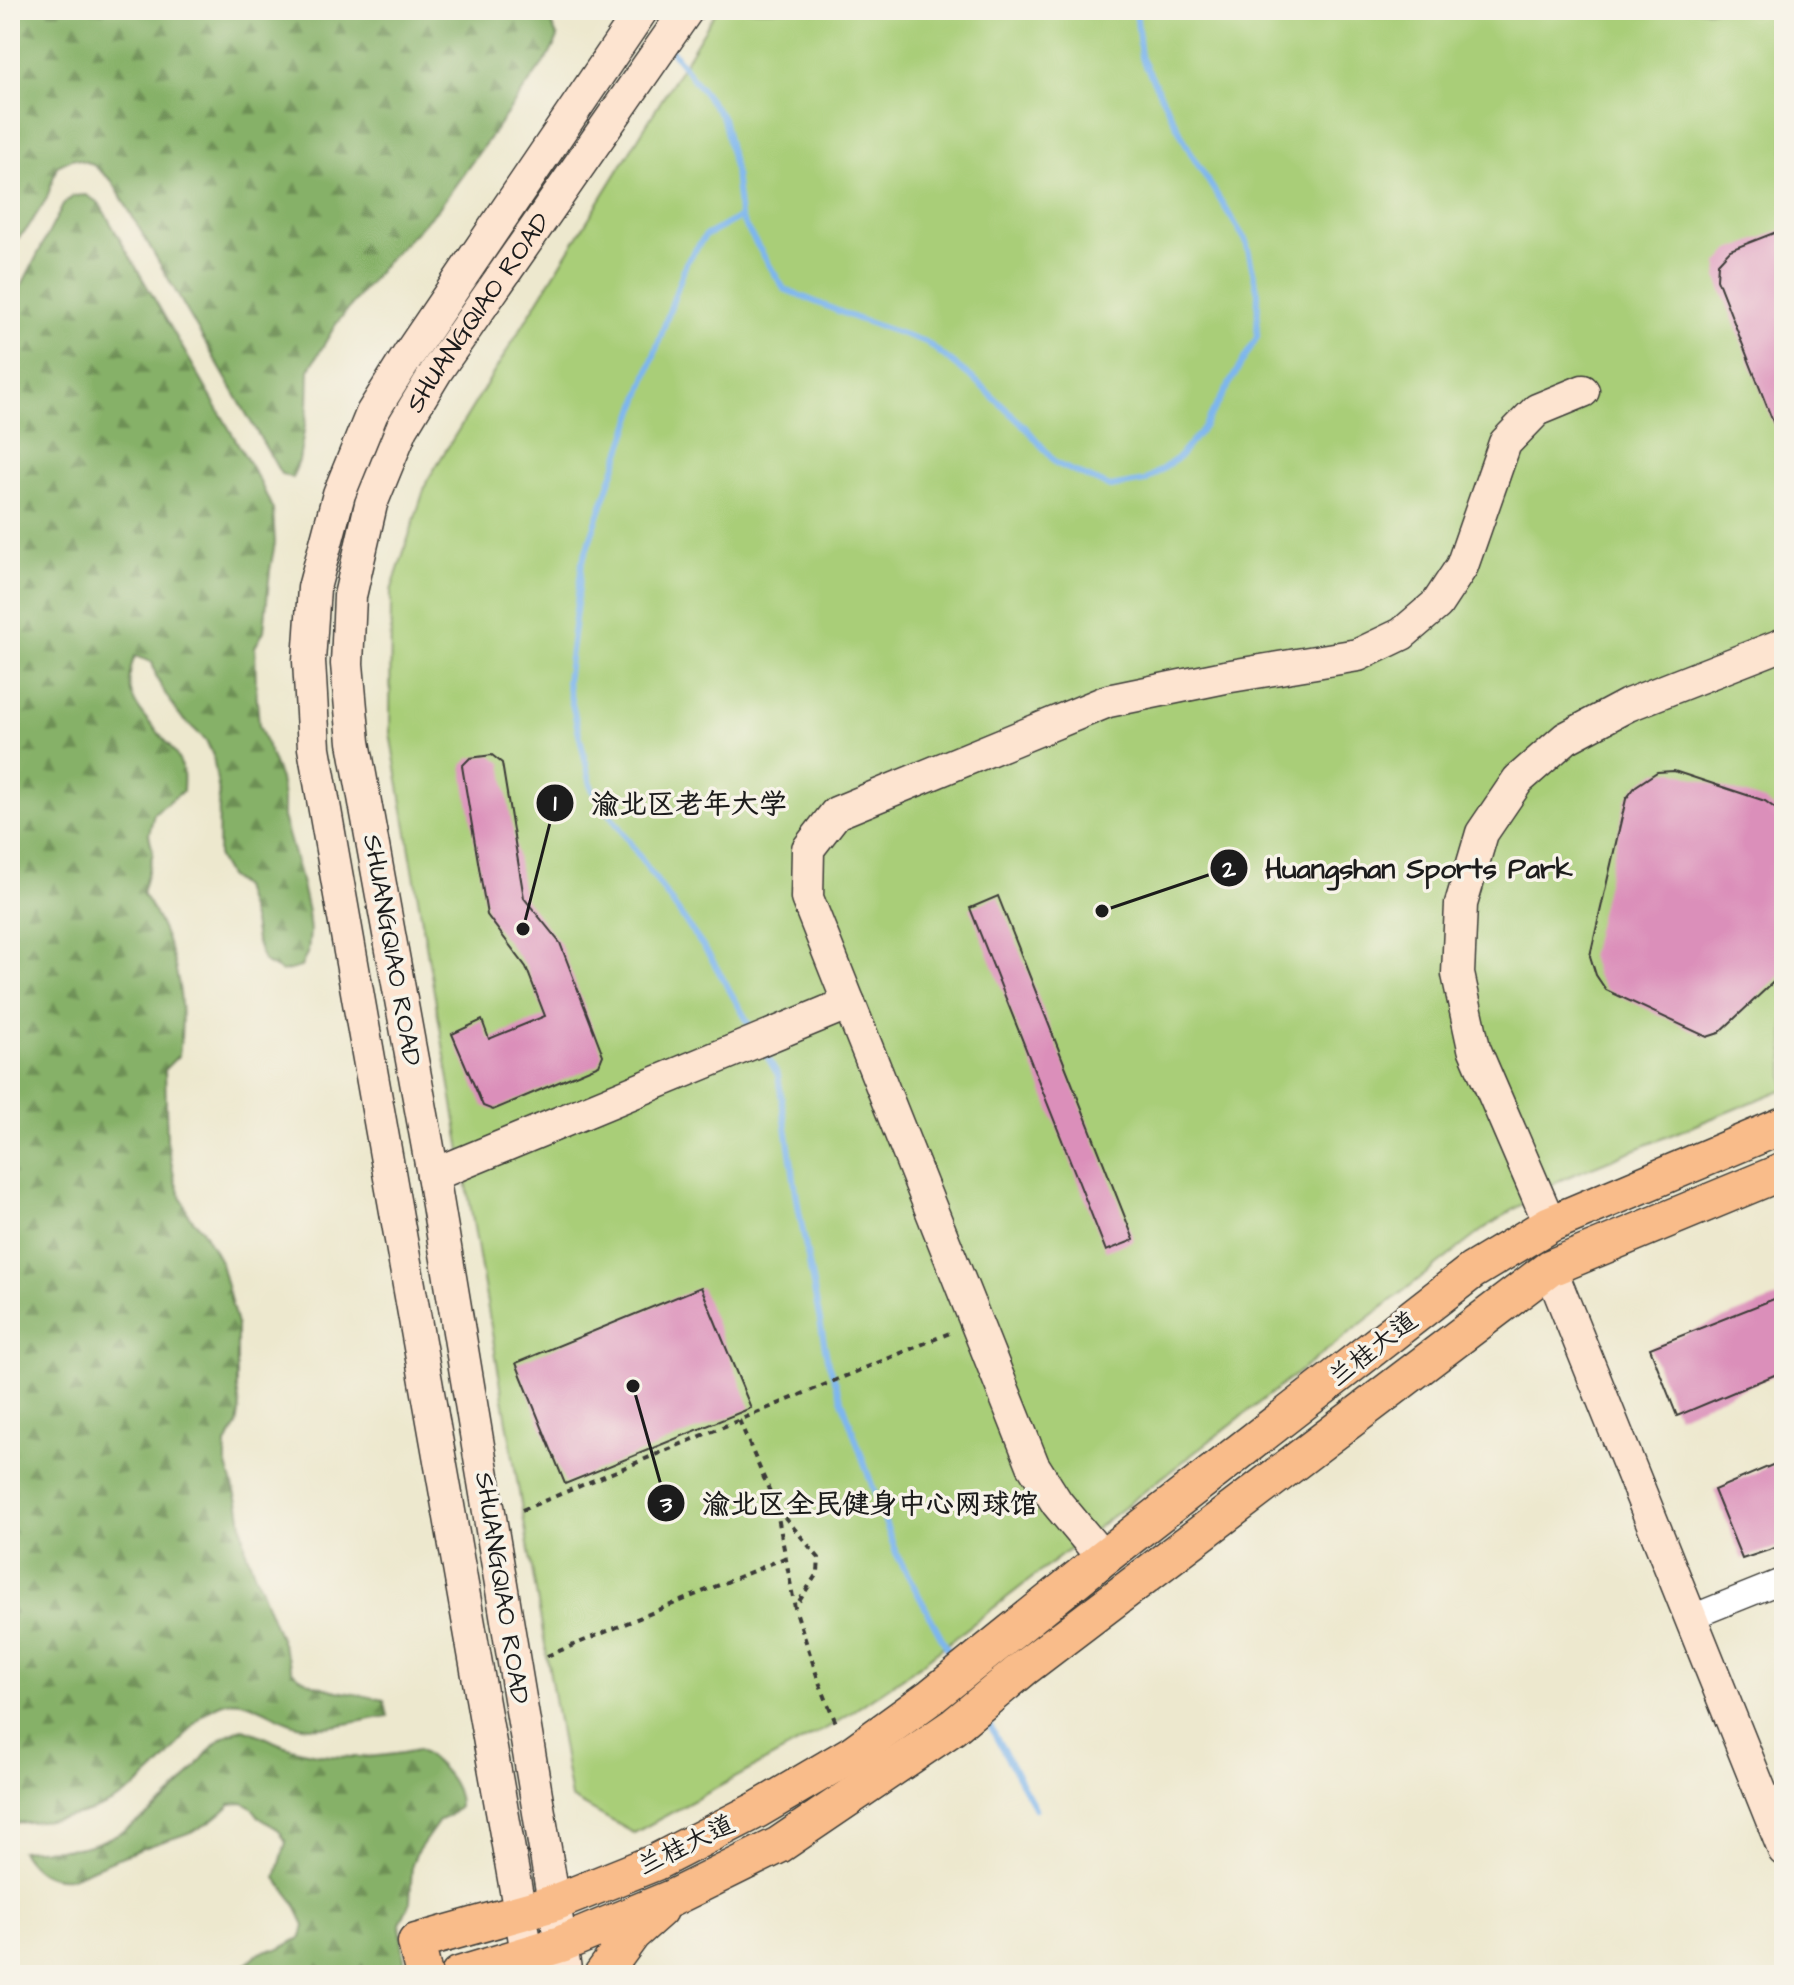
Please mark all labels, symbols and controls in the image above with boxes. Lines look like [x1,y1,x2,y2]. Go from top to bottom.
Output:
street label: SHUANGQIAO ROAD [397,206,559,420]
callout: 渝北区老年大学 [535,777,803,829]
text: 渝北区老年大学 [591,785,787,824]
text: 1 [553,787,557,821]
street label: SHUANGQIAO ROAD [354,831,430,1069]
callout: Huangshan Sports Park [1209,842,1589,894]
text: Huangshan Sports Park [1265,850,1573,891]
text: 2 [1221,853,1236,887]
street label: 兰桂大道 [1321,1303,1425,1395]
street label: SHUANGQIAO ROAD [466,1469,538,1707]
callout: 渝北区全民健身中心网球馆 [646,1477,1054,1529]
text: 渝北区全民健身中心网球馆 [702,1485,1038,1524]
text: 3 [659,1488,673,1522]
street label: 兰桂大道 [631,1806,741,1884]

